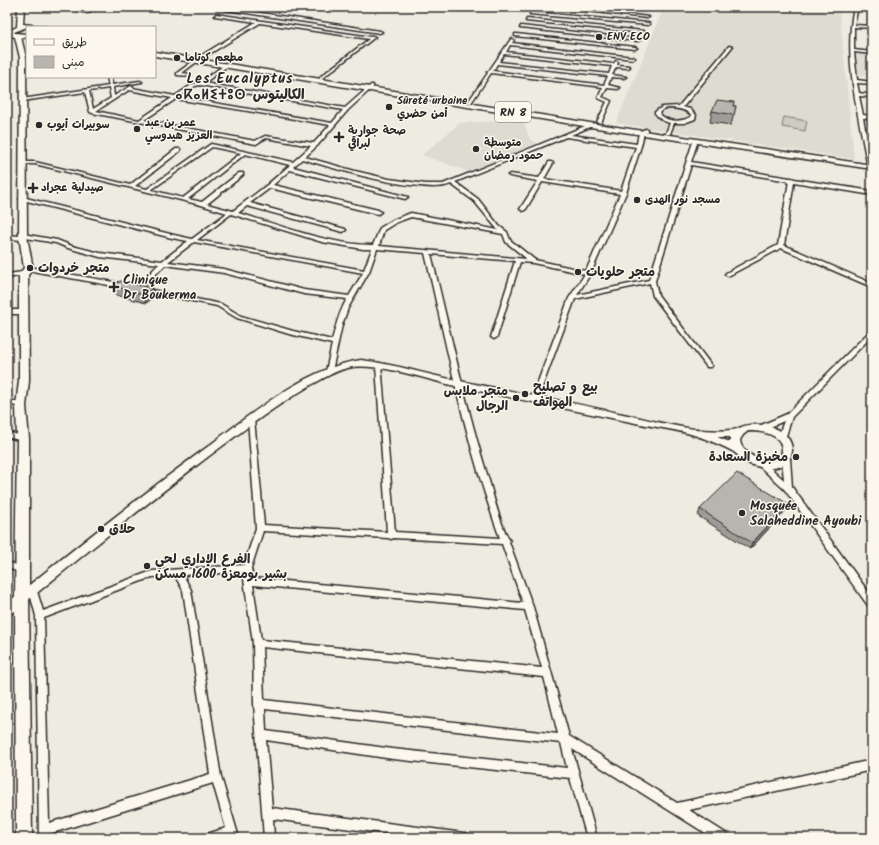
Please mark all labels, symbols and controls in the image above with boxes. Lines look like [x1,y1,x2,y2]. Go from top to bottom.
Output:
legend [26,26,156,78]
place label: ENV ECO [607,28,650,46]
marker: ENV ECO [594,32,604,42]
text: طريق [62,33,87,52]
place label: مطعم كوتاما [185,49,243,67]
text: مبنى [62,53,85,72]
marker: مطعم كوتاما [172,53,182,63]
district label: Les Eucalyptus ⴰⴽⴰⵍⵉⵜⵓⵙ الكاليتوس [175,68,305,106]
place label: Sûreté urbaine أمن حضري [397,92,468,123]
marker: Sûreté urbaine أمن حضري [384,102,394,112]
road number: RN 8 [495,102,531,122]
place label: عمر بن عبد العزيز هيدوسي [145,114,212,145]
place label: سوبيرات أيوب [47,116,110,134]
marker: سوبيرات أيوب [34,120,44,130]
place label: صحة جوارية لبراقي [348,122,406,153]
marker: عمر بن عبد العزيز هيدوسي [132,124,142,134]
marker: صحة جوارية لبراقي [333,131,345,143]
place label: متوسطة حمود رمضان [484,134,543,165]
marker: متوسطة حمود رمضان [471,144,481,154]
place label: صيدلية عجراد [41,179,104,197]
marker: صيدلية عجراد [28,183,38,193]
place label: مسجد نور الهدى [645,191,720,209]
marker: مسجد نور الهدى [632,195,642,205]
place label: متجر خردوات [38,258,110,279]
place label: متجر حلويات [586,262,655,283]
marker: متجر خردوات [25,263,35,273]
marker: متجر حلويات [573,267,583,277]
place label: Clinique Dr Boukerma [123,270,197,306]
marker: Clinique Dr Boukerma [108,281,120,293]
place label: بيع و تصليح الهواتف [533,377,598,413]
place label: متجر ملابس الرجال [444,381,508,417]
marker: بيع و تصليح الهواتف [520,389,530,399]
marker: متجر ملابس الرجال [511,393,521,403]
place label: مخبزة السعادة [709,447,788,468]
marker: مخبزة السعادة [791,452,801,462]
place label: Mosquée Salaheddine Ayoubi [750,496,862,532]
marker: Mosquée Salaheddine Ayoubi [737,508,747,518]
place label: حلاق [109,519,136,540]
marker: حلاق [96,524,106,534]
place label: الفرع الإداري لحي بشير بومعزة 1600 مسكن [155,549,287,585]
marker: الفرع الإداري لحي بشير بومعزة 1600 مسكن [142,561,152,571]

